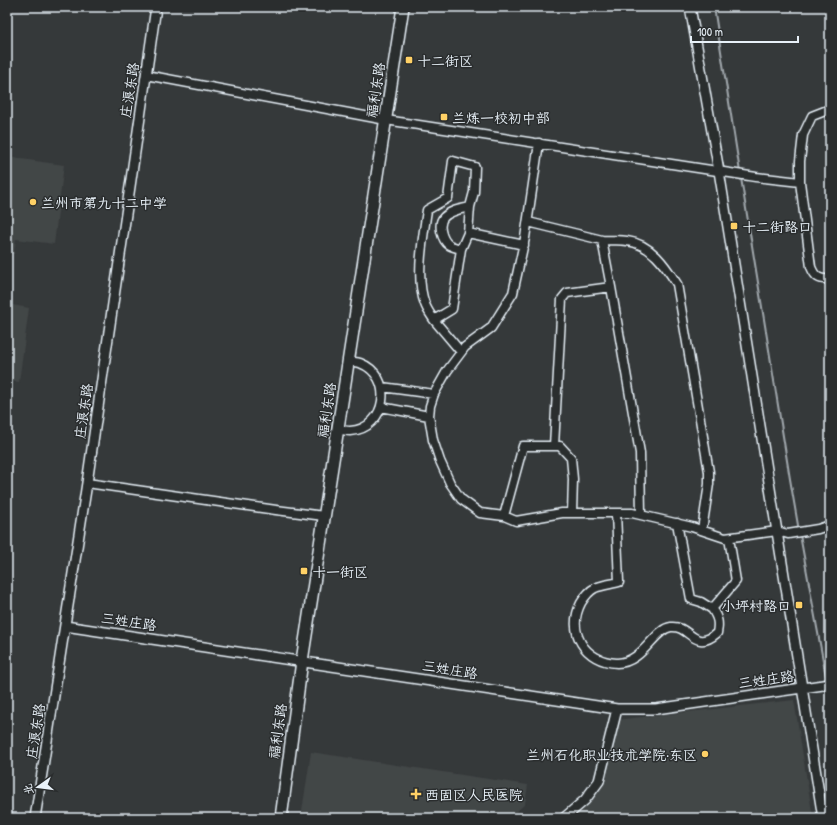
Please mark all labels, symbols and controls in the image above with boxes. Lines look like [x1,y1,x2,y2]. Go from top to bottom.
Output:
scale bar [691,18,798,44]
text: 100 m [697,23,723,40]
place label: 十二街区 [417,51,473,70]
marker: 十二街区 [404,55,414,65]
street label: 庄浪东路 [115,61,143,119]
street label: 福利东路 [361,61,389,119]
place label: 兰炼一校初中部 [452,108,550,127]
marker: 兰炼一校初中部 [439,112,449,122]
place label: 兰州市第九十二中学 [41,193,167,212]
marker: 兰州市第九十二中学 [28,197,38,207]
place label: 十二街路口 [742,217,812,236]
marker: 十二街路口 [729,221,739,231]
street label: 福利东路 [312,381,340,439]
street label: 庄浪东路 [70,382,96,440]
place label: 十一街区 [312,562,368,581]
marker: 十一街区 [299,566,309,576]
place label: 小坪村路口 [721,596,791,615]
marker: 小坪村路口 [794,600,804,610]
street label: 三姓庄路 [100,608,158,634]
street label: 三姓庄路 [421,655,479,683]
street label: 三姓庄路 [737,666,795,692]
street label: 庄浪东路 [21,702,49,760]
street label: 福利东路 [264,702,290,760]
place label: 兰州石化职业技术学院·东区 [526,745,697,764]
marker: 兰州石化职业技术学院·东区 [700,749,710,759]
north arrow [18,767,58,807]
text: 北 [20,782,36,796]
place label: 西固区人民医院 [425,785,523,804]
marker: 西固区人民医院 [410,788,422,800]

